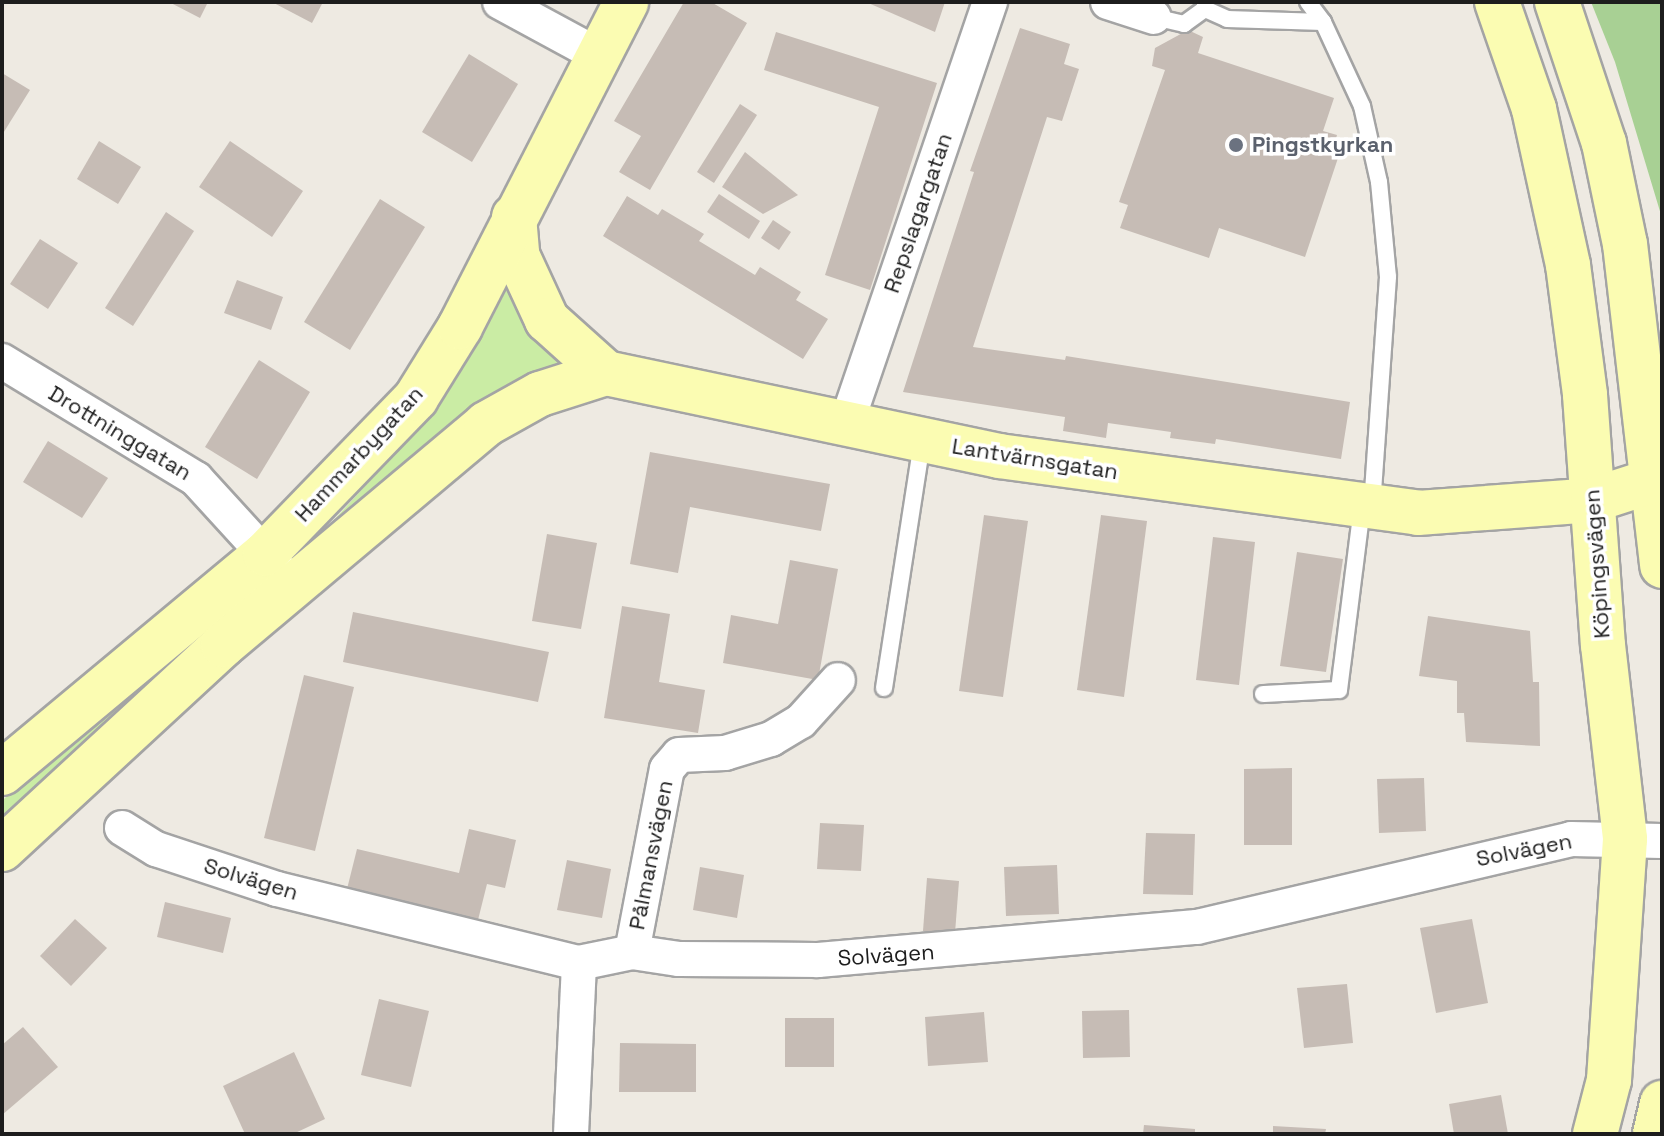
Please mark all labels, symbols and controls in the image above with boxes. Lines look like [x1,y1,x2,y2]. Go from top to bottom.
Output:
street label: Repslagargatan [878,130,958,296]
place label: Pingstkyrkan [1252,132,1393,158]
marker: Pingstkyrkan [1227,136,1245,154]
street label: Drottninggatan [44,380,196,486]
street label: Hammarbygatan [289,381,429,527]
street label: Lantvärnsgatan [950,433,1120,485]
street label: Köpingsvägen [1579,489,1615,639]
street label: Pålmansvägen [624,778,678,932]
street label: Solvägen [1474,828,1574,872]
street label: Solvägen [201,852,301,906]
street label: Solvägen [837,938,935,972]

